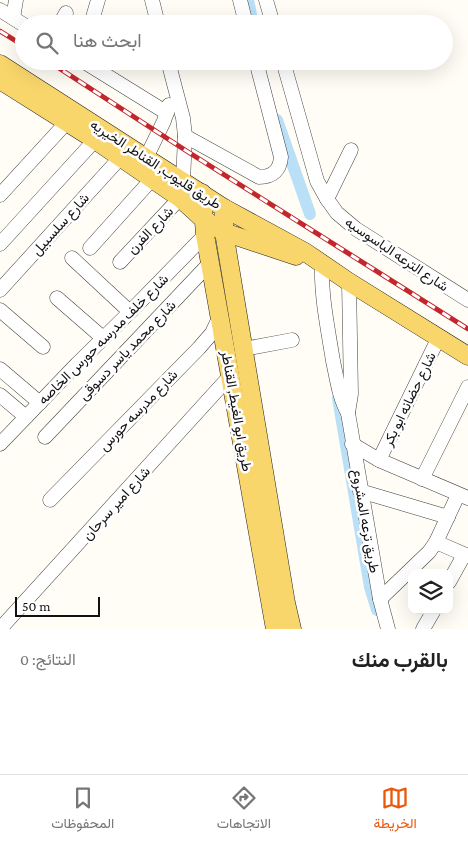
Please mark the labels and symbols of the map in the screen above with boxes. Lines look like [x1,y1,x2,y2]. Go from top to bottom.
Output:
street label: طريق قليوب, القناطر الخيريه [87,116,224,213]
street label: شارع سلسبيل [28,190,94,260]
street label: شارع الفرن [124,203,179,259]
street label: شارع الترعه الباسوسيه [341,214,452,297]
street label: شارع خلف مدرسه حورس الخاصه [35,271,174,410]
street label: شارع محمد ياسر دسوقى [75,297,181,405]
street label: طريق ابو الغيط, القناطر [217,348,256,473]
street label: شارع حضانه ابو بكر [379,349,441,451]
street label: شارع مدرسه حورس [95,366,183,456]
street label: شارع امير سرحان [79,463,155,545]
street label: طريق ترعه المشروع [346,468,383,575]
scale bar [15,594,100,617]

